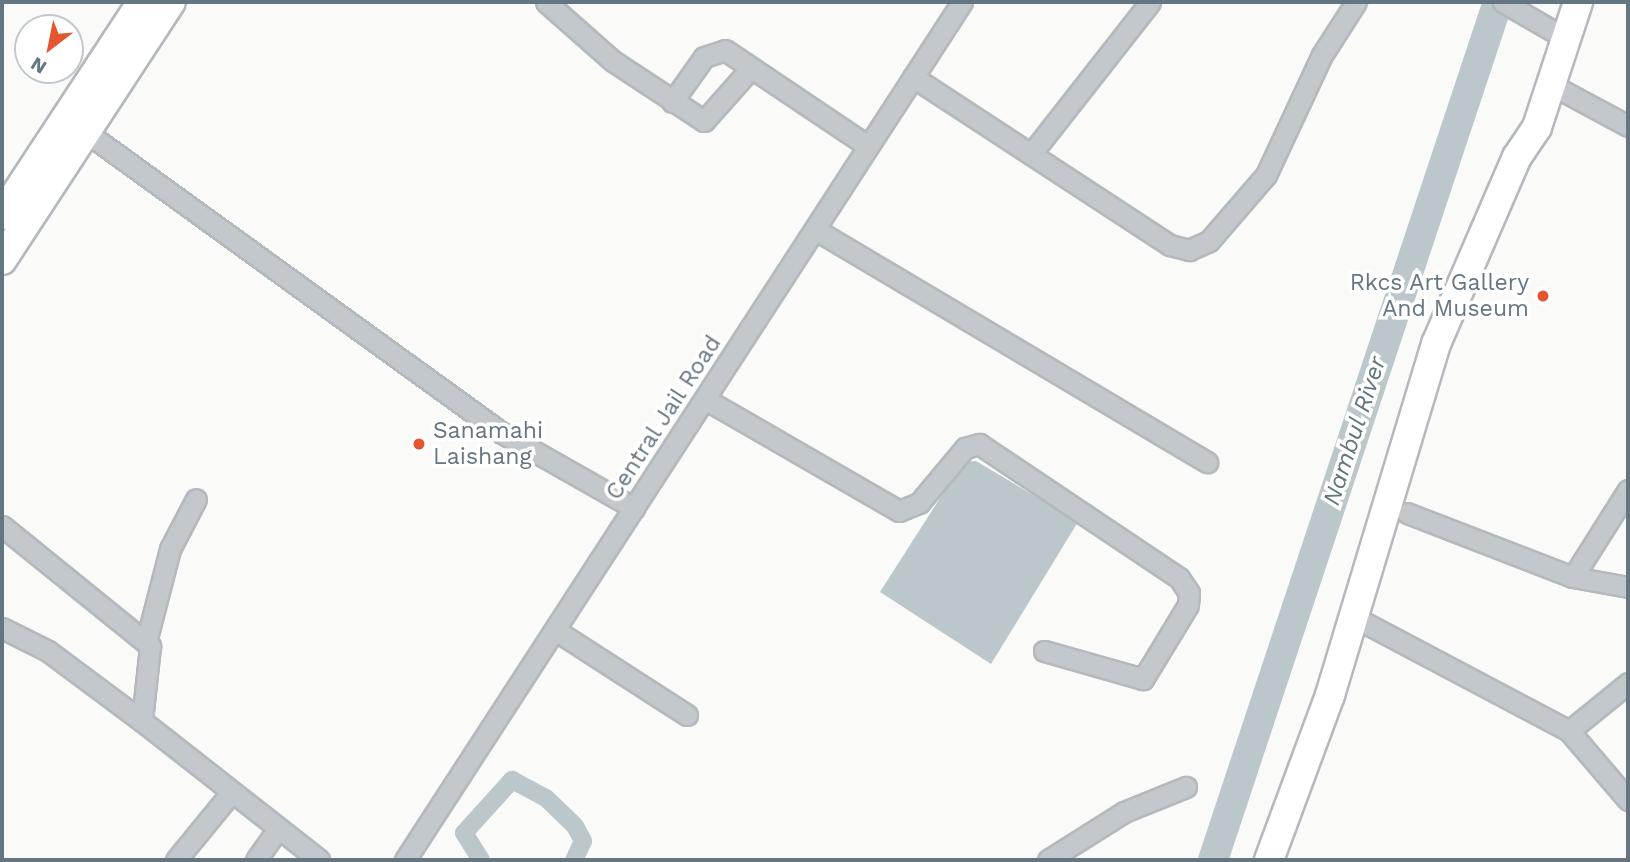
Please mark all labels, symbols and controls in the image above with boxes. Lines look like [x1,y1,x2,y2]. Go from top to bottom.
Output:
north arrow [14,14,84,84]
text: N [27,52,51,79]
place label: Rkcs Art Gallery And Museum [1349,269,1529,323]
marker: Rkcs Art Gallery And Museum [1535,288,1551,304]
street label: Central Jail Road [600,330,728,506]
water label: Nambul River [1317,353,1393,509]
place label: Sanamahi Laishang [433,417,543,471]
marker: Sanamahi Laishang [411,436,427,452]

